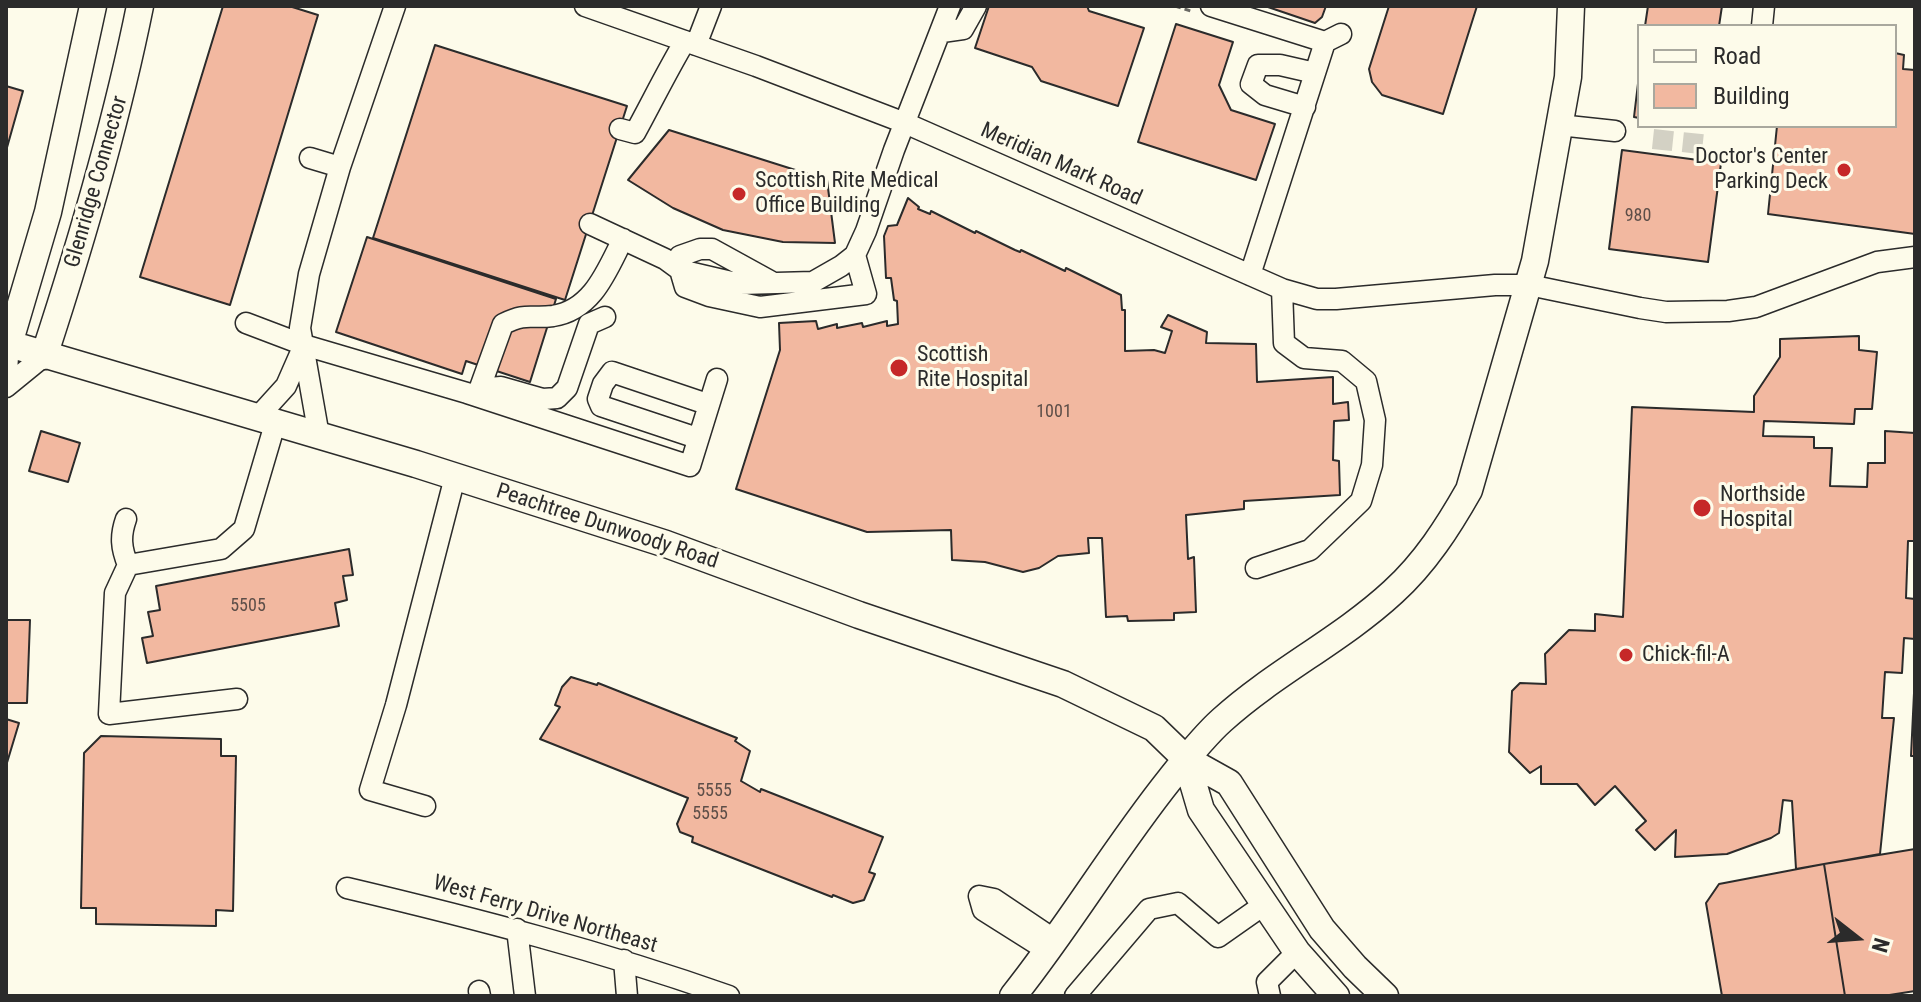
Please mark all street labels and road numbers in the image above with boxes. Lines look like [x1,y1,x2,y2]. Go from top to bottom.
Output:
street label: Glenridge Connector [60,93,134,271]
street label: Meridian Mark Road [976,118,1146,212]
street label: Peachtree Dunwoody Road [493,479,721,575]
street label: West Ferry Drive Northeast [430,870,660,960]

